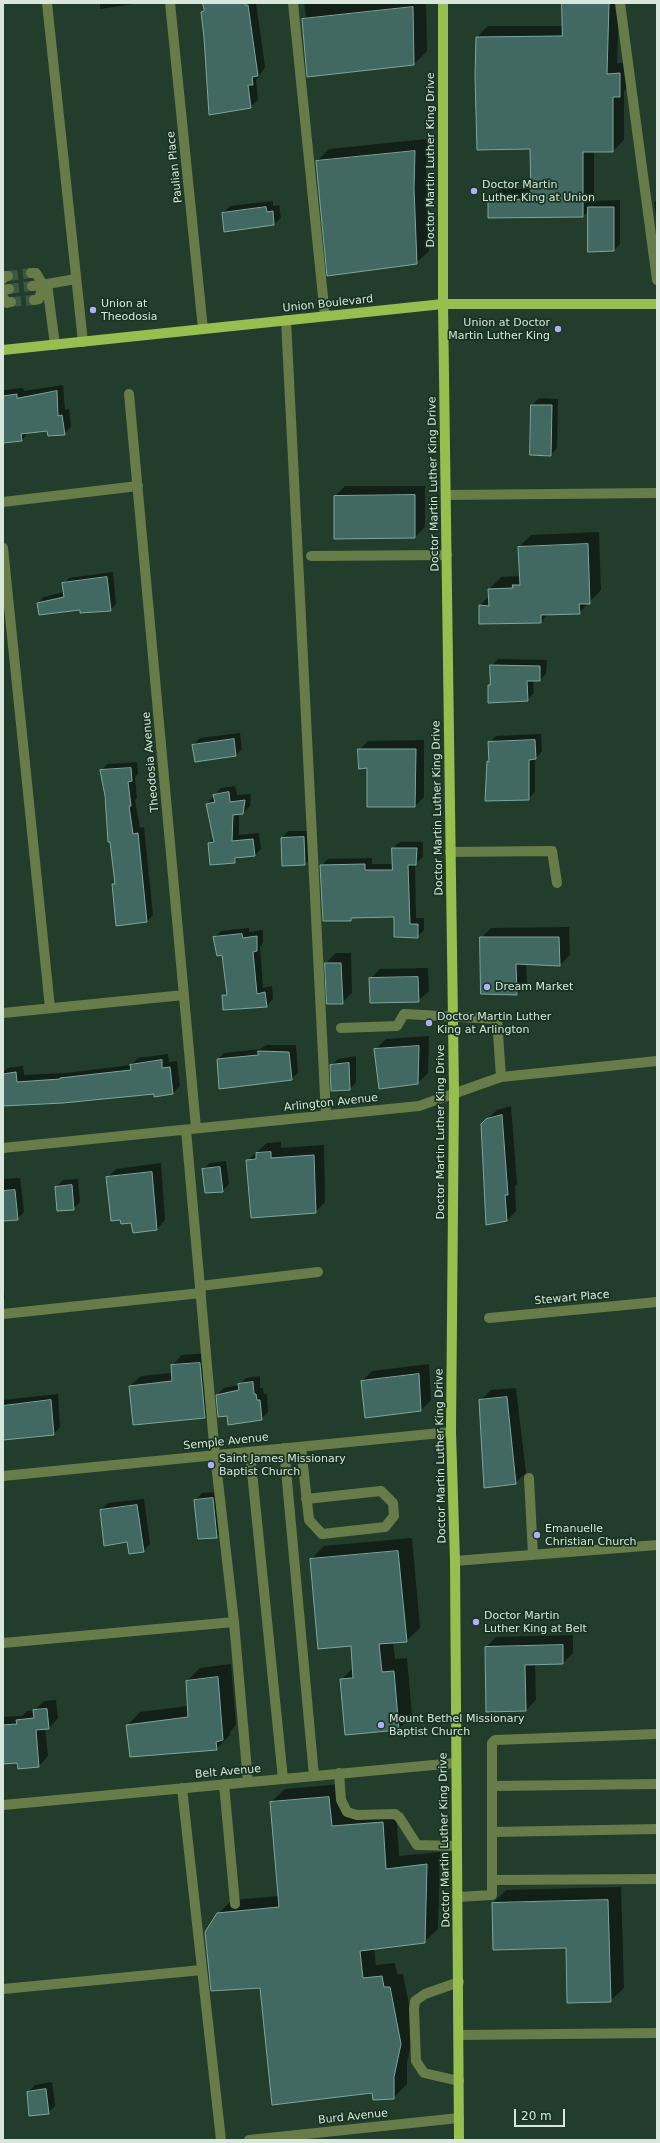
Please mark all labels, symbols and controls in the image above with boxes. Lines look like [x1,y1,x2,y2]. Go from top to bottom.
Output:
street label: Doctor Martin Luther King Drive [424,73,438,247]
street label: Paulian Place [165,130,185,204]
place label: Doctor Martin Luther King at Union [482,178,595,204]
marker: Doctor Martin Luther King at Union [469,186,479,196]
street label: Union Boulevard [282,293,374,315]
place label: Union at Theodosia [101,297,157,323]
marker: Union at Theodosia [88,305,98,315]
place label: Union at Doctor Martin Luther King [448,316,550,342]
marker: Union at Doctor Martin Luther King [553,324,563,334]
street label: Doctor Martin Luther King Drive [426,396,442,572]
street label: Theodosia Avenue [140,711,162,813]
street label: Doctor Martin Luther King Drive [430,720,446,896]
place label: Dream Market [495,980,573,994]
marker: Dream Market [482,982,492,992]
place label: Doctor Martin Luther King at Arlington [437,1010,551,1036]
marker: Doctor Martin Luther King at Arlington [424,1018,434,1028]
street label: Doctor Martin Luther King Drive [434,1045,448,1219]
street label: Arlington Avenue [283,1091,379,1115]
street label: Stewart Place [534,1288,610,1308]
street label: Doctor Martin Luther King Drive [433,1368,449,1544]
street label: Semple Avenue [183,1431,269,1453]
place label: Saint James Missionary Baptist Church [219,1452,346,1478]
marker: Saint James Missionary Baptist Church [206,1460,216,1470]
place label: Emanuelle Christian Church [545,1522,636,1548]
marker: Emanuelle Christian Church [532,1530,542,1540]
place label: Doctor Martin Luther King at Belt [484,1609,587,1635]
marker: Doctor Martin Luther King at Belt [471,1617,481,1627]
place label: Mount Bethel Missionary Baptist Church [389,1712,524,1738]
marker: Mount Bethel Missionary Baptist Church [376,1720,386,1730]
street label: Doctor Martin Luther King Drive [437,1752,453,1928]
street label: Belt Avenue [195,1763,261,1781]
scale bar [516,2101,567,2127]
street label: Burd Avenue [317,2107,389,2127]
text: 20 m [521,2109,552,2123]

